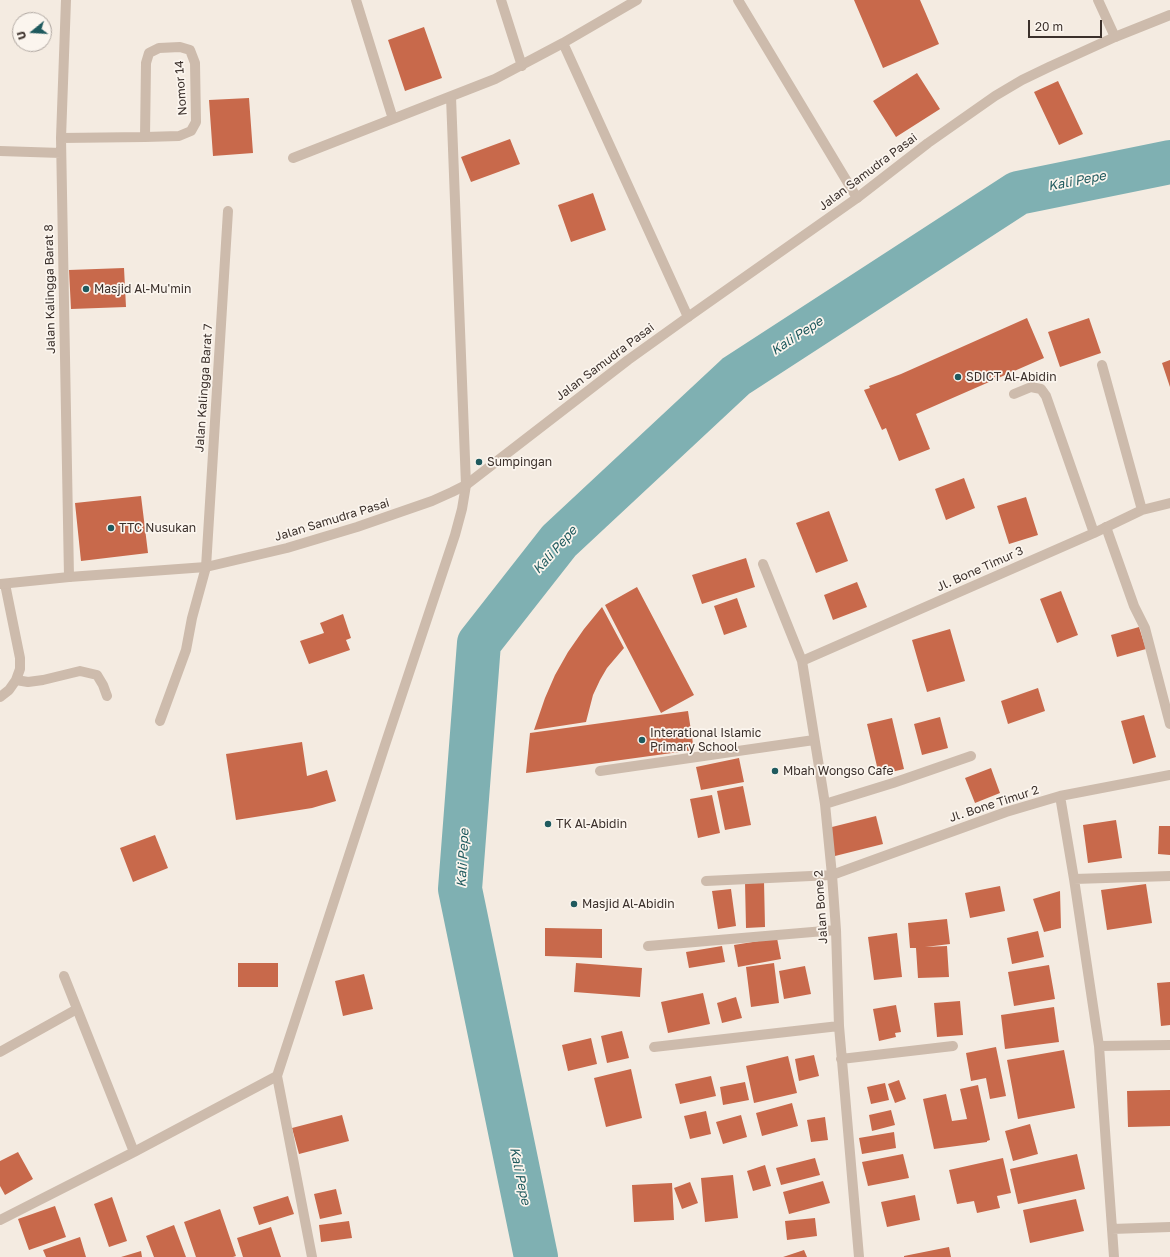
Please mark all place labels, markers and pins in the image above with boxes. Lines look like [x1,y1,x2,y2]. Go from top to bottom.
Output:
place label: Masjid Al-Mu'min [94,282,191,296]
marker: Masjid Al-Mu'min [81,284,91,294]
place label: SDICT Al-Abidin [966,370,1057,384]
marker: SDICT Al-Abidin [953,372,963,382]
place label: Sumpingan [487,455,552,469]
marker: Sumpingan [474,457,484,467]
place label: TTC Nusukan [119,521,196,535]
marker: TTC Nusukan [106,523,116,533]
place label: Interational Islamic Primary School [650,726,761,754]
marker: Interational Islamic Primary School [637,735,647,745]
place label: Mbah Wongso Cafe [783,764,894,778]
marker: Mbah Wongso Cafe [770,766,780,776]
place label: TK Al-Abidin [556,817,627,831]
marker: TK Al-Abidin [543,819,553,829]
place label: Masjid Al-Abidin [582,897,675,911]
marker: Masjid Al-Abidin [569,899,579,909]

